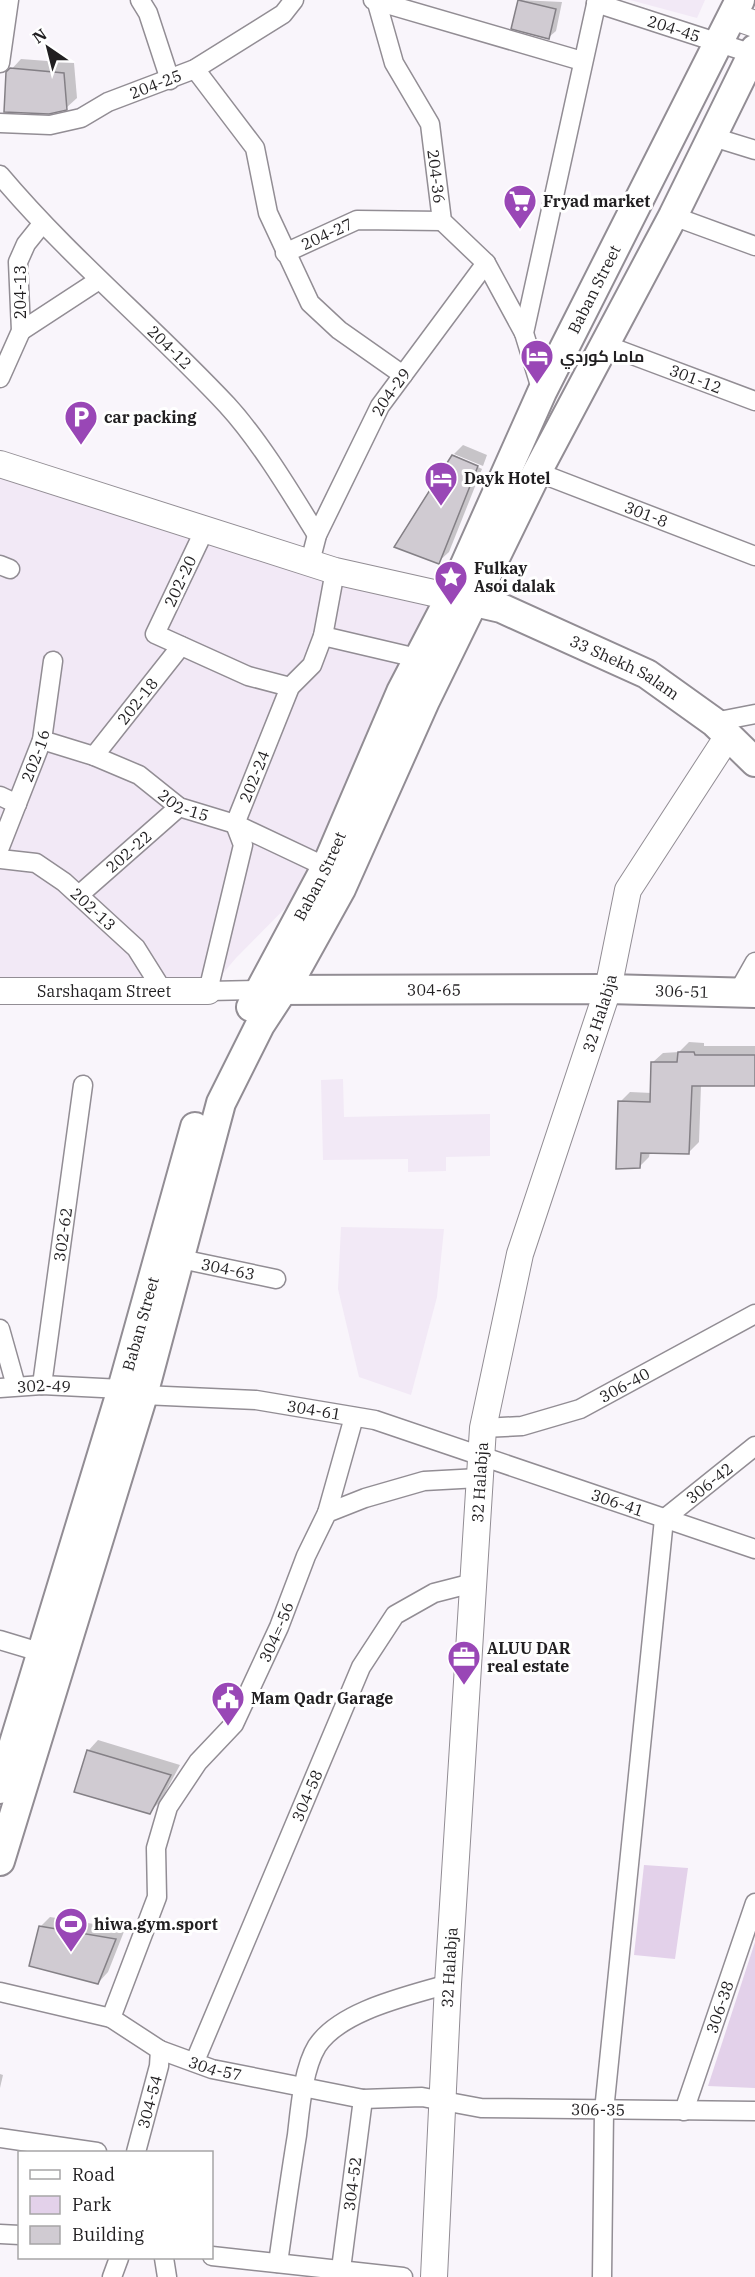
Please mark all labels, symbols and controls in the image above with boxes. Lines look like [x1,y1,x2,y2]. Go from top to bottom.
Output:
street label: 204-45 [645,10,703,46]
north arrow [18,18,78,78]
text: N [28,24,50,48]
street label: 204-25 [127,65,184,103]
street label: 204-36 [423,148,450,205]
supermarket icon: Fryad market [502,183,538,230]
place label: Fryad market [543,191,650,211]
street label: 204-27 [298,213,356,254]
street label: Baban Street [563,241,625,337]
street label: 204-13 [10,265,30,319]
street label: 204-12 [143,321,196,373]
hotel icon: ماما كوردي [519,338,555,385]
place label: ماما كوردي [560,346,644,369]
street label: 301-12 [667,360,725,398]
street label: 204-29 [367,364,415,419]
parking icon: car packing [63,399,99,446]
place label: car packing [104,407,197,427]
hotel icon: Dayk Hotel [423,460,459,507]
place label: Dayk Hotel [464,468,550,488]
street label: 301-8 [622,497,671,531]
street label: 202-20 [159,552,201,610]
place label: Fulkay Asoi dalak [474,558,555,596]
place icon: Fulkay Asoi dalak [433,559,469,606]
street label: 33 Shekh Salam [567,631,683,704]
street label: 202-18 [113,674,162,729]
street label: 202-16 [17,728,53,785]
street label: 202-24 [235,747,274,805]
street label: 202-15 [154,784,211,825]
street label: 202-22 [102,826,156,877]
street label: Baban Street [289,828,350,924]
street label: 202-13 [67,883,120,935]
street label: 32 Halabja [578,972,621,1055]
street label: 304-65 [407,979,461,1000]
street label: 306-51 [655,980,709,1002]
street label: Sarshaqam Street [37,981,171,1001]
street label: 302-62 [49,1206,76,1263]
street label: 304-63 [199,1254,257,1284]
street label: Baban Street [118,1274,163,1373]
street label: 306-40 [596,1363,653,1407]
street label: 302-49 [16,1375,72,1397]
street label: 304-61 [286,1395,343,1424]
street label: 32 Halabja [467,1441,492,1523]
street label: 306-42 [682,1458,737,1508]
street label: 306-41 [589,1484,647,1521]
street label: 304=-56 [254,1599,298,1665]
place label: ALUU DAR real estate [487,1638,571,1676]
office icon: ALUU DAR real estate [446,1639,482,1686]
public building icon: Mam Qadr Garage [210,1680,246,1727]
place label: Mam Qadr Garage [251,1688,393,1708]
street label: 304-58 [287,1767,327,1825]
sports icon: hiwa.gym.sport [53,1906,89,1953]
place label: hiwa.gym.sport [94,1914,218,1934]
street label: 32 Halabja [437,1926,462,2008]
street label: 306-38 [701,1978,738,2036]
street label: 304-57 [186,2051,244,2085]
street label: 304-54 [133,2073,166,2131]
street label: 306-35 [571,2099,625,2120]
legend [18,2151,213,2259]
street label: 304-52 [339,2155,365,2212]
text: Road [72,2163,115,2186]
text: Park [72,2193,112,2216]
text: Building [72,2223,144,2246]

